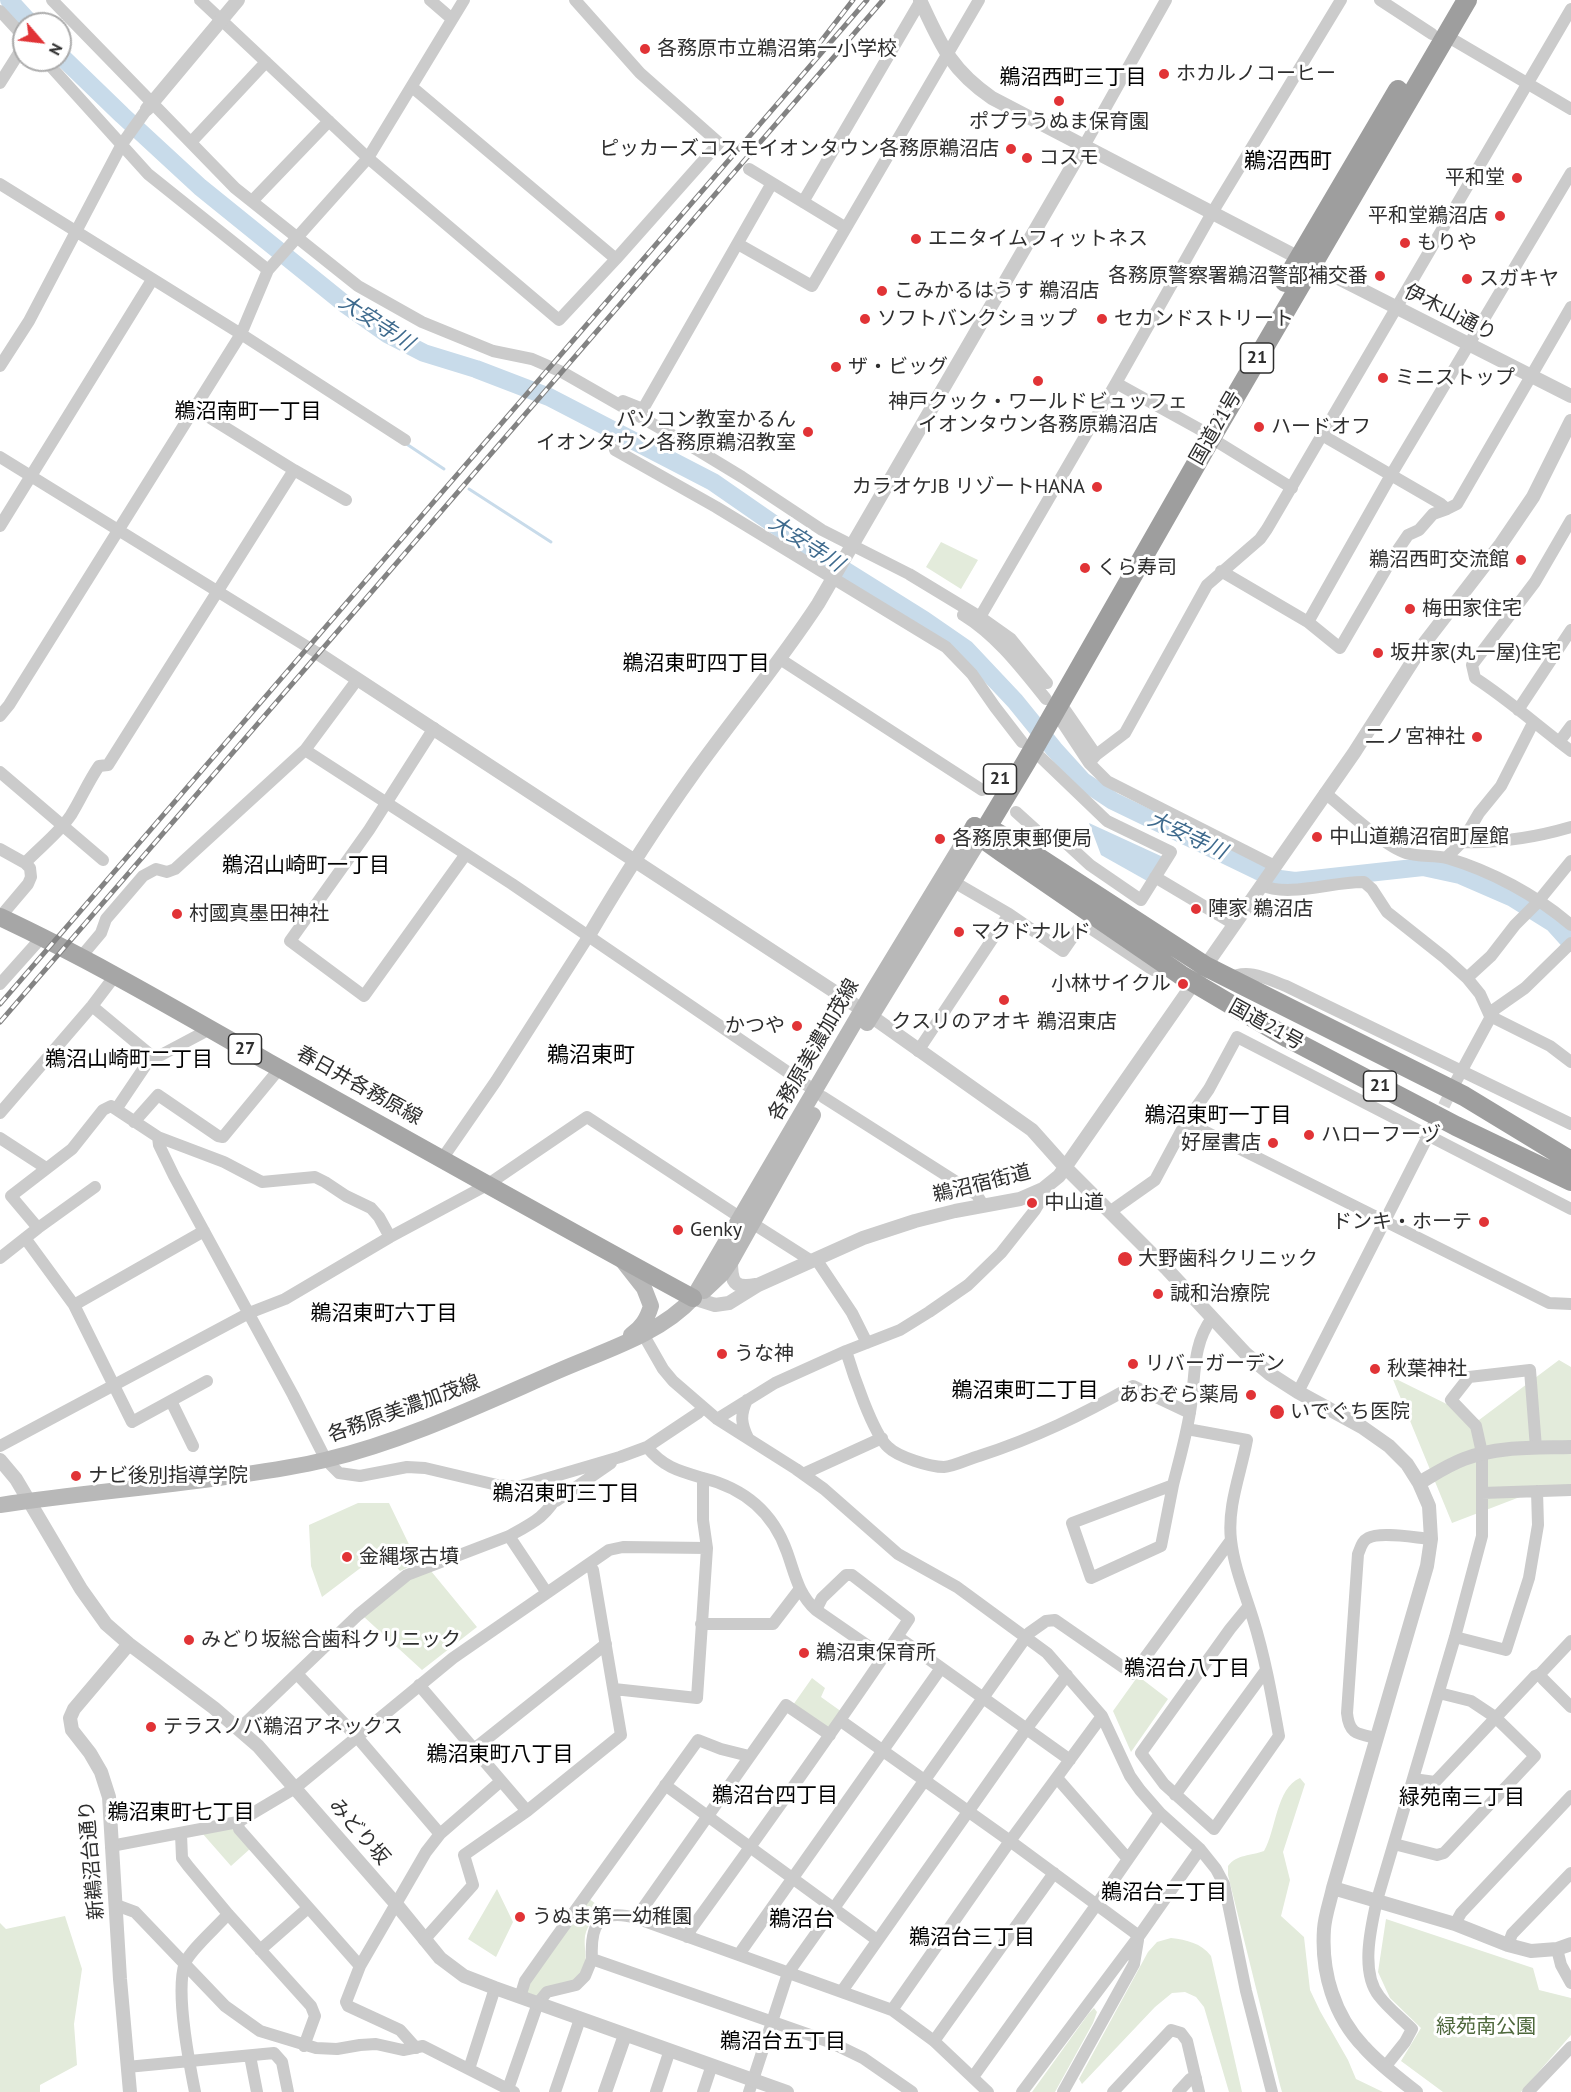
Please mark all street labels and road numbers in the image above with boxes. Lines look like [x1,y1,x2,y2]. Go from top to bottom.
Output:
street label: 伊木山通り [1400,280,1500,346]
road number: 21 [1240,343,1274,373]
street label: 国道21号 [1185,387,1247,469]
road number: 21 [984,764,1016,794]
street label: 各務原美濃加茂線 [764,975,864,1125]
street label: 国道21号 [1224,995,1308,1055]
road number: 27 [228,1034,262,1064]
street label: 春日井各務原線 [292,1042,426,1130]
road number: 21 [1364,1071,1396,1101]
street label: 鵜沼宿街道 [931,1160,1033,1208]
street label: 各務原美濃加茂線 [325,1370,483,1448]
street label: みどり坂 [324,1794,394,1870]
street label: 新鵜沼台通り [75,1799,109,1921]

